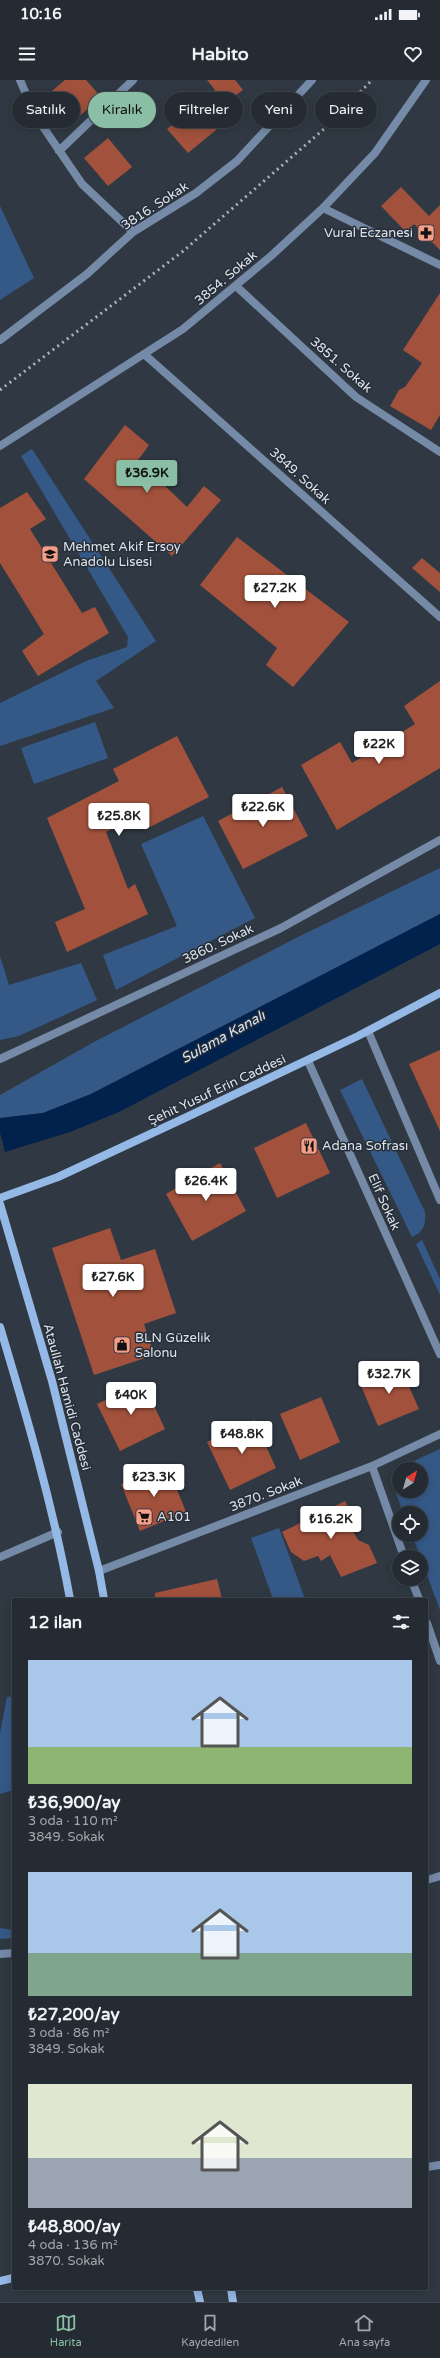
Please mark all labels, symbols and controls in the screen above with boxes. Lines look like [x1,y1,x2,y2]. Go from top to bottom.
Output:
text: 10:16 [20,5,62,23]
icon: menu [16,43,38,65]
text: Habito [191,43,249,65]
icon: heart [402,43,424,65]
chip: Satılık [12,92,80,128]
chip: Kiralık [88,92,156,128]
chip: Filtreler [164,92,243,128]
chip: Yeni [251,92,307,128]
chip: Daire [315,92,377,128]
street label: 3816. Sokak [118,178,192,234]
pharmacy icon: Vural Eczanesi [416,223,436,243]
place label: Vural Eczanesi [324,225,413,241]
street label: 3854. Sokak [191,247,261,309]
street label: 3851. Sokak [307,334,375,396]
street label: 3849. Sokak [266,444,334,508]
pin: ₺36.9K [114,460,180,494]
text: ₺36.9K [125,465,169,481]
place label: Mehmet Akif Ersoy Anadolu Lisesi [63,539,181,570]
school or university icon: Mehmet Akif Ersoy Anadolu Lisesi [40,544,60,564]
pin: ₺27.2K [242,575,308,609]
text: ₺27.2K [254,580,296,596]
pin: ₺22K [355,731,403,765]
text: ₺22K [363,736,395,752]
pin: ₺22.6K [230,794,296,828]
text: ₺22.6K [241,799,285,815]
pin: ₺25.8K [86,803,152,837]
text: ₺25.8K [97,808,141,824]
street label: 3860. Sokak [180,921,256,967]
water label: Sulama Kanalı [178,1006,269,1067]
street label: Şehit Yusuf Erin Caddesi [146,1051,288,1129]
restaurant icon: Adana Sofrası [299,1136,319,1156]
place label: Adana Sofrası [322,1138,408,1154]
pin: ₺26.4K [173,1168,239,1202]
street label: Elif Sokak [364,1171,404,1233]
text: ₺26.4K [184,1173,228,1189]
pin: ₺27.6K [80,1264,146,1298]
text: ₺27.6K [92,1269,134,1285]
street label: Ataullah Hamidi Caddesi [40,1322,94,1472]
place label: BLN Güzelik Salonu [135,1330,210,1361]
shop icon: BLN Güzelik Salonu [112,1335,132,1355]
pin: ₺32.7K [356,1361,422,1395]
text: ₺32.7K [367,1366,411,1382]
pin: ₺40K [107,1382,155,1416]
text: ₺40K [115,1387,147,1403]
pin: ₺48.8K [209,1421,275,1455]
text: ₺48.8K [220,1426,264,1442]
north arrow [392,1462,428,1498]
map controls [392,1462,428,1586]
pin: ₺23.3K [121,1464,187,1498]
text: ₺23.3K [132,1469,176,1485]
street label: 3870. Sokak [227,1473,305,1515]
pin: ₺16.2K [298,1506,364,1540]
button: locate [392,1506,428,1542]
supermarket icon: A101 [134,1507,154,1527]
place label: A101 [157,1509,191,1525]
text: ₺16.2K [309,1511,353,1527]
button: layers [392,1550,428,1586]
icon: filters [390,1611,412,1633]
text: 12 ilan [28,1612,82,1633]
icon: home [184,1686,256,1758]
text: ₺36,900/ay [28,1792,121,1813]
text: 3 oda · 110 m² [28,1813,118,1829]
text: 3849. Sokak [28,1829,105,1845]
icon: home [184,1898,256,1970]
text: ₺27,200/ay [28,2004,120,2025]
text: 3 oda · 86 m² [28,2025,110,2041]
text: 3849. Sokak [28,2041,105,2057]
icon: home [184,2110,256,2182]
text: ₺48,800/ay [28,2216,120,2237]
text: 4 oda · 136 m² [28,2237,118,2253]
text: 3870. Sokak [28,2253,105,2269]
tab: Harita [50,2312,82,2349]
tab: Kaydedilen [181,2312,239,2349]
tab: Ana sayfa [339,2312,390,2349]

